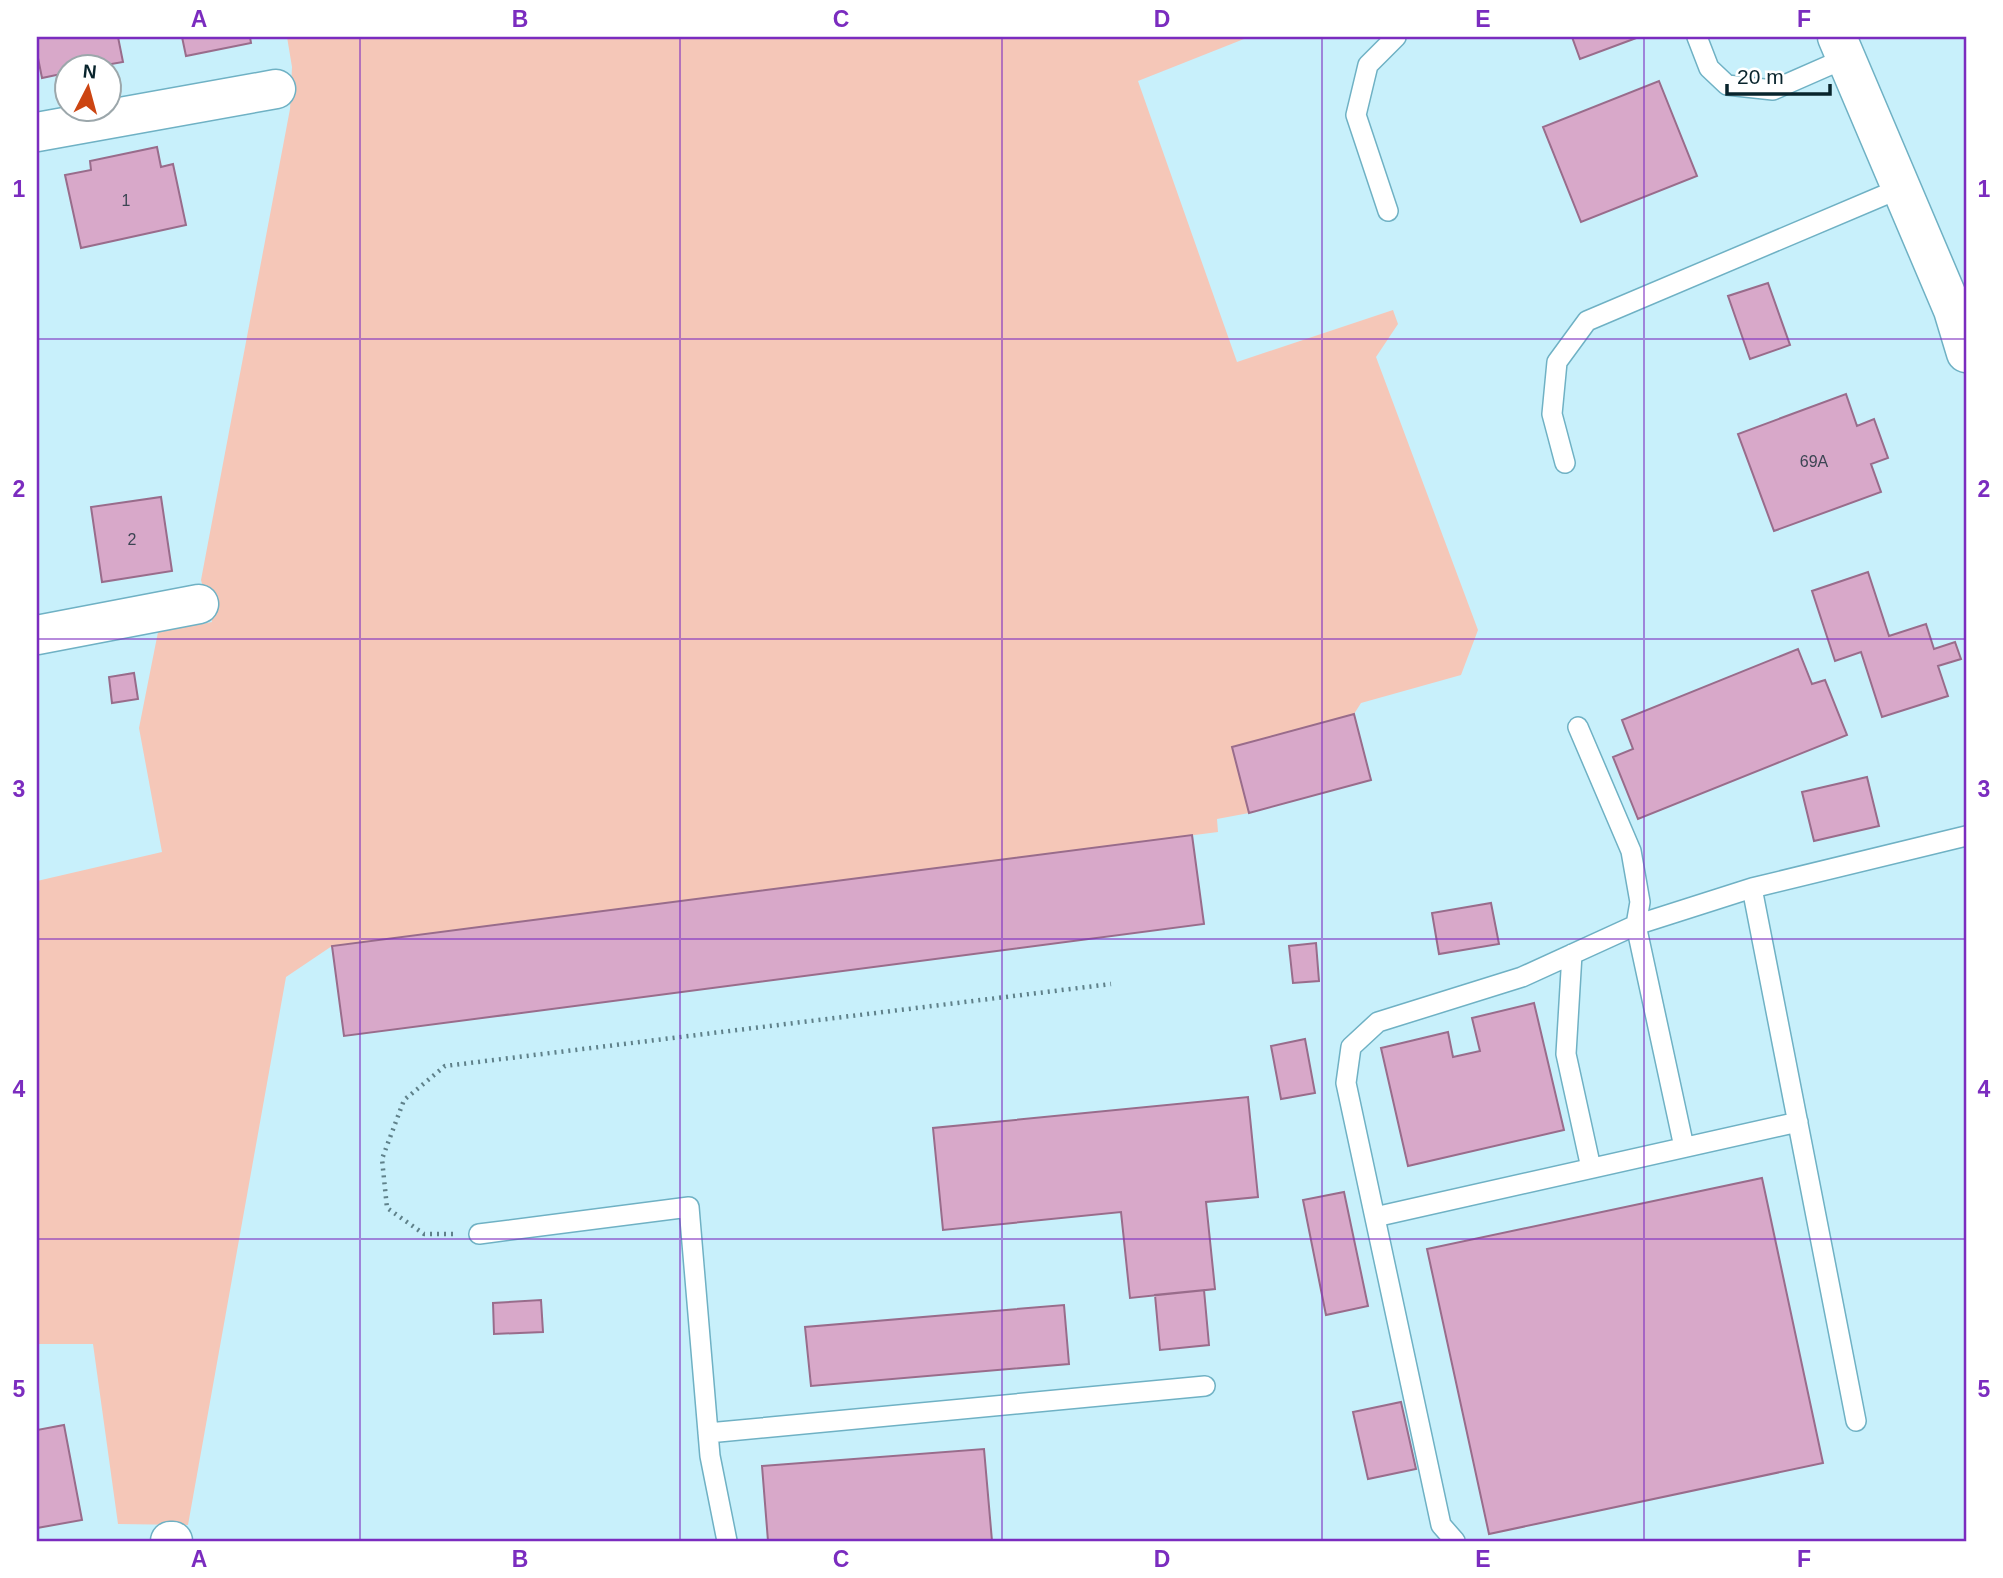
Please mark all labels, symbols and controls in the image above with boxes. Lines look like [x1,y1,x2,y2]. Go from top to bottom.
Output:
text: A [191,6,207,32]
text: B [512,6,528,32]
text: C [833,6,849,32]
text: D [1154,6,1170,32]
text: E [1475,6,1491,32]
text: F [1797,6,1811,32]
north arrow [52,52,122,122]
scale bar [1727,52,1830,96]
text: N [82,60,98,83]
text: 20 m [1737,65,1784,88]
text: 1 [13,176,26,202]
text: 1 [1978,176,1991,202]
house number: 1 [122,192,131,209]
house number: 69А [1800,453,1829,470]
text: 2 [13,476,25,502]
text: 2 [1978,476,1990,502]
house number: 2 [128,531,137,548]
text: 3 [13,776,25,802]
text: 3 [1978,776,1990,802]
text: 4 [13,1076,26,1102]
text: 4 [1978,1076,1991,1102]
text: 5 [13,1376,26,1402]
text: 5 [1978,1376,1991,1402]
text: A [191,1546,207,1572]
text: B [512,1546,528,1572]
text: C [833,1546,849,1572]
text: D [1154,1546,1170,1572]
text: E [1475,1546,1491,1572]
text: F [1797,1546,1811,1572]

